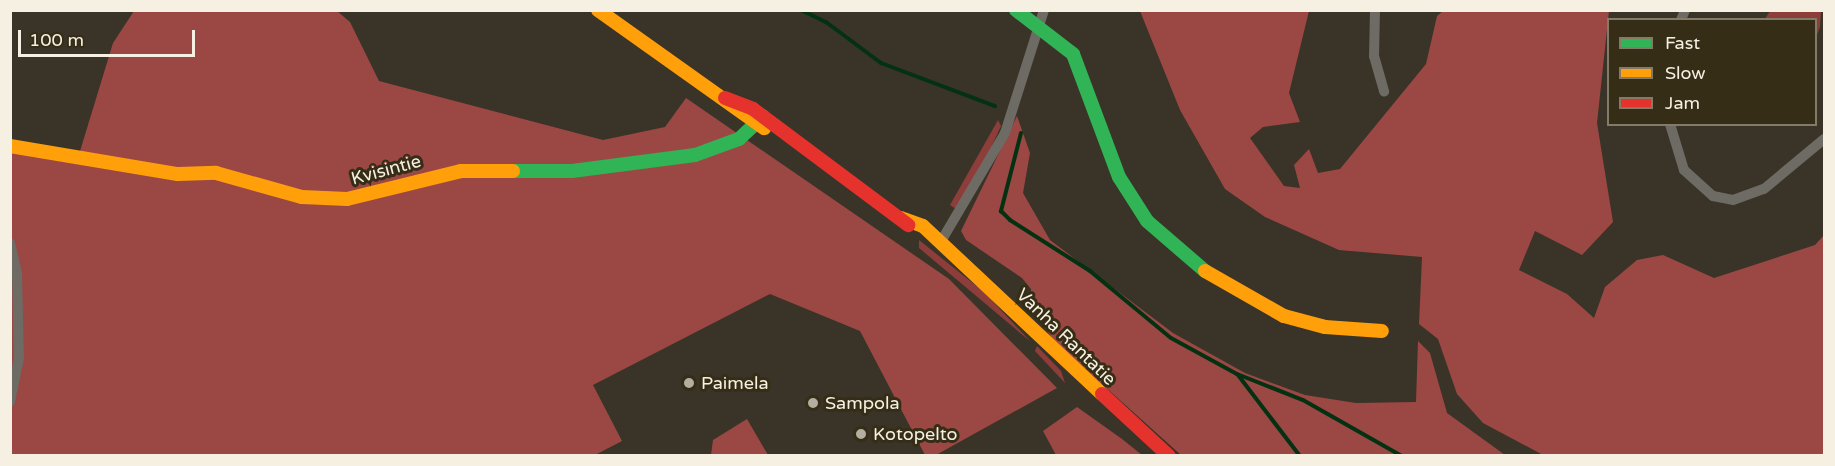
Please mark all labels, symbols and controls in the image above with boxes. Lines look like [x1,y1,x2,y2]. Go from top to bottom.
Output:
scale bar [21,18,198,56]
legend [1607,18,1817,126]
text: 100 m [29,29,84,51]
text: Fast [1665,32,1700,54]
text: Slow [1665,62,1706,84]
text: Jam [1665,92,1700,114]
street label: Kvisintie [349,150,423,190]
street label: Vanha Rantatie [1012,284,1120,390]
place label: Paimela [701,372,769,394]
marker: Paimela [682,376,696,390]
place label: Sampola [825,392,900,414]
marker: Sampola [806,396,820,410]
place label: Kotopelto [873,423,957,445]
marker: Kotopelto [854,427,868,441]

